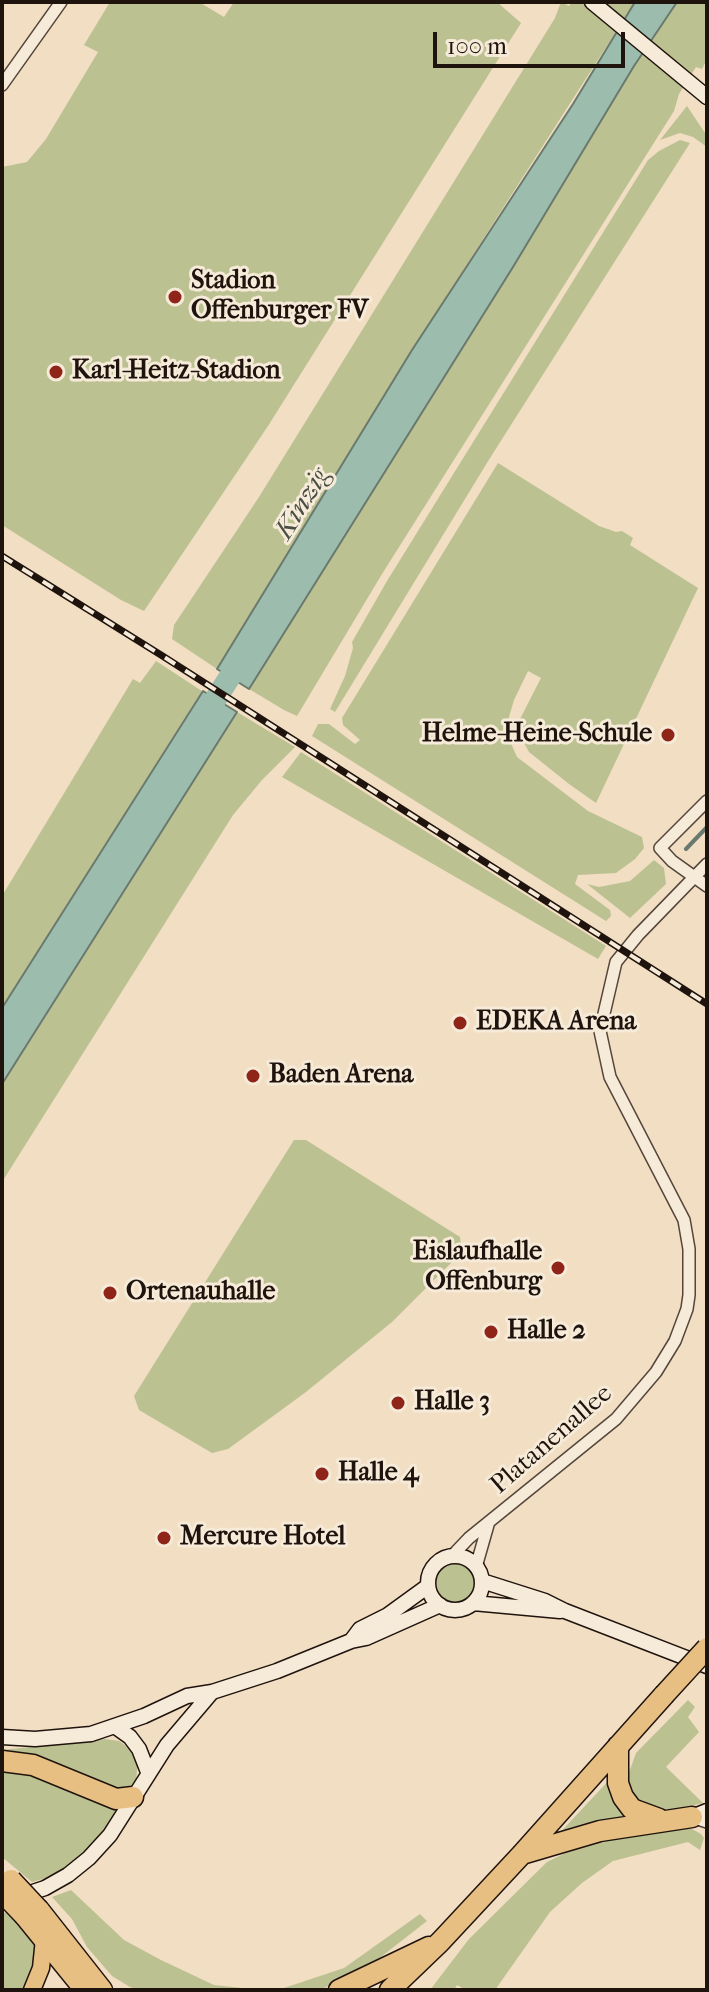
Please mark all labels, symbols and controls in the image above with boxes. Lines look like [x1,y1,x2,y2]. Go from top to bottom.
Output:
scale bar [437,16,629,66]
text: 100 m [447,32,507,60]
place label: Stadion Offenburger FV [191,266,368,328]
marker: Stadion Offenburger FV [166,288,184,306]
place label: Karl-Heitz-Stadion [72,356,281,388]
marker: Karl-Heitz-Stadion [47,363,65,381]
water label: Kinzig [268,462,338,546]
place label: Helme-Heine-Schule [422,719,652,751]
marker: Helme-Heine-Schule [659,726,677,744]
place label: EDEKA Arena [476,1007,636,1039]
marker: EDEKA Arena [451,1014,469,1032]
place label: Baden Arena [269,1060,413,1092]
marker: Baden Arena [244,1067,262,1085]
place label: Eislaufhalle Offenburg [413,1237,542,1298]
marker: Eislaufhalle Offenburg [549,1259,567,1277]
place label: Ortenauhalle [126,1277,275,1309]
marker: Ortenauhalle [101,1284,119,1302]
place label: Halle 2 [507,1316,586,1348]
marker: Halle 2 [482,1323,500,1341]
street label: Platanenallee [485,1379,619,1501]
place label: Halle 3 [414,1387,490,1419]
marker: Halle 3 [389,1394,407,1412]
place label: Halle 4 [338,1458,419,1490]
marker: Halle 4 [313,1465,331,1483]
place label: Mercure Hotel [180,1522,345,1554]
marker: Mercure Hotel [155,1529,173,1547]

